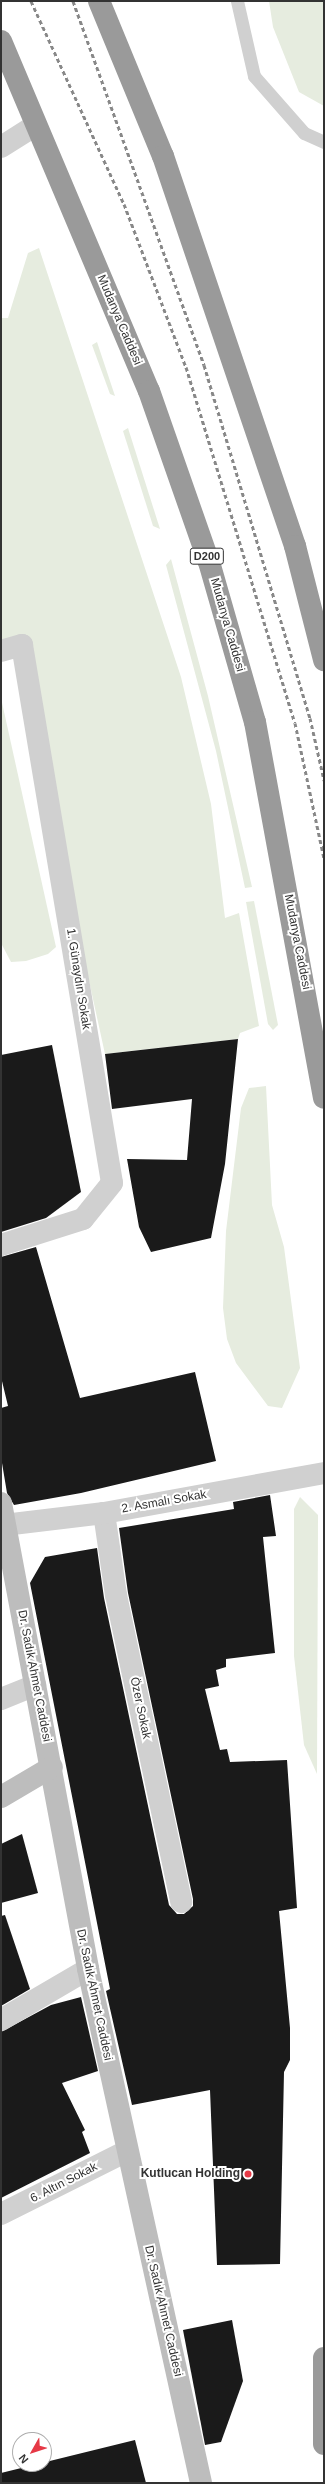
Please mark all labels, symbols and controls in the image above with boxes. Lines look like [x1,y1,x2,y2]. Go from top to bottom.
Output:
street label: Mudanya Caddesi [93,273,145,367]
road number: D200 [189,547,225,565]
street label: Mudanya Caddesi [207,577,247,673]
street label: Mudanya Caddesi [281,893,313,991]
street label: 1. Günaydın Sokak [63,927,93,1031]
street label: 2. Asmalı Sokak [120,1487,208,1517]
street label: Dr. Sadık Ahmet Caddesi [14,1608,54,1744]
street label: Özer Sokak [126,1676,154,1740]
street label: Dr. Sadık Ahmet Caddesi [73,1928,115,2062]
street label: 6. Altın Sokak [28,2160,100,2206]
place label: Kutlucan Holding [141,2167,240,2181]
marker: Kutlucan Holding [243,2169,253,2179]
street label: Dr. Sadık Ahmet Caddesi [141,2244,185,2378]
north arrow [12,2432,52,2472]
text: N [16,2452,31,2466]

